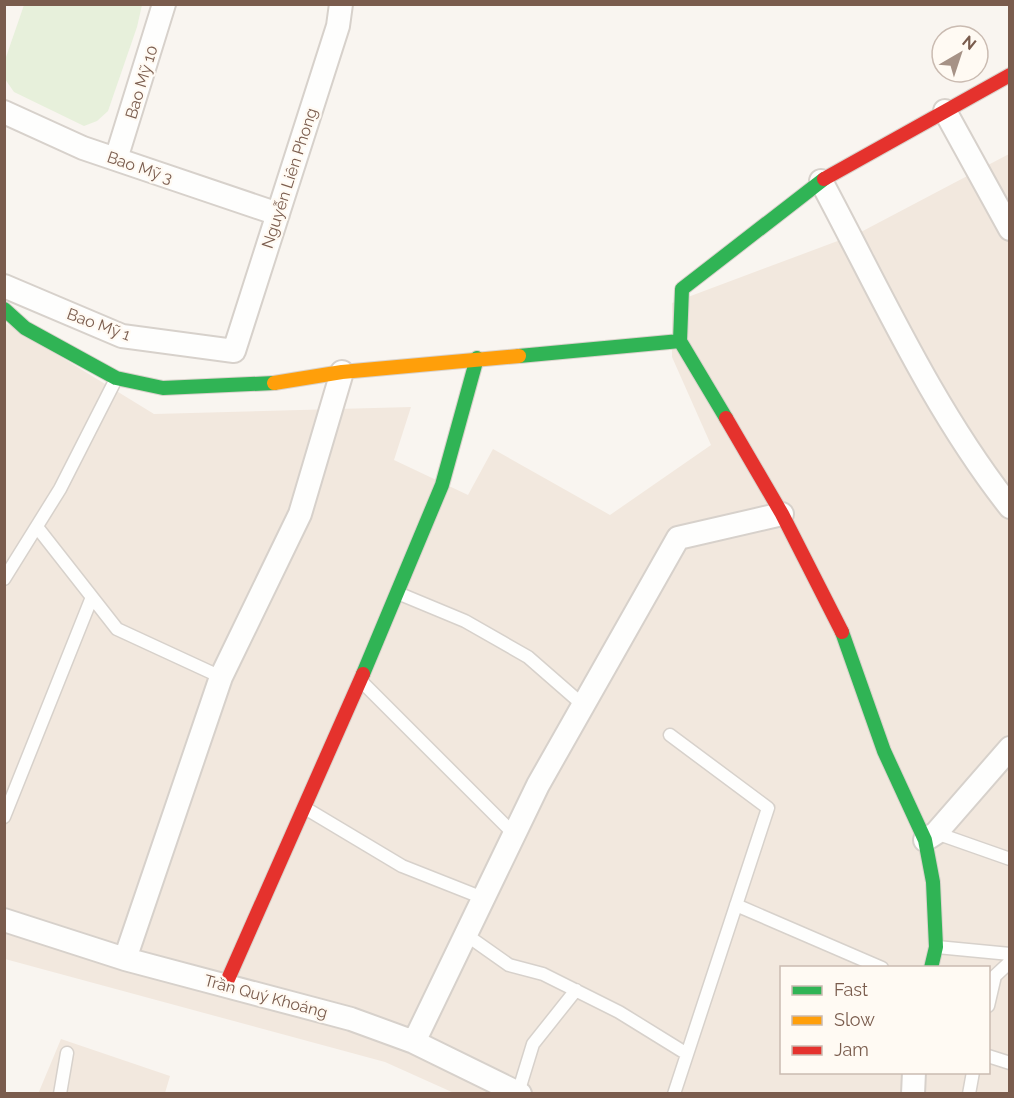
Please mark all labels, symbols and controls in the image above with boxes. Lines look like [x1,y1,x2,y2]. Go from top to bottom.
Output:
north arrow [930,24,990,84]
text: N [958,32,980,54]
street label: Bao Mỹ 10 [121,43,162,121]
street label: Nguyễn Liên Phong [258,105,321,251]
street label: Bao Mỹ 3 [105,147,175,188]
street label: Bao Mỹ 1 [64,304,133,345]
legend [780,966,990,1074]
street label: Trần Quý Khoáng [202,971,330,1022]
text: Fast [834,979,868,1000]
text: Slow [834,1009,875,1030]
text: Jam [834,1039,869,1060]

